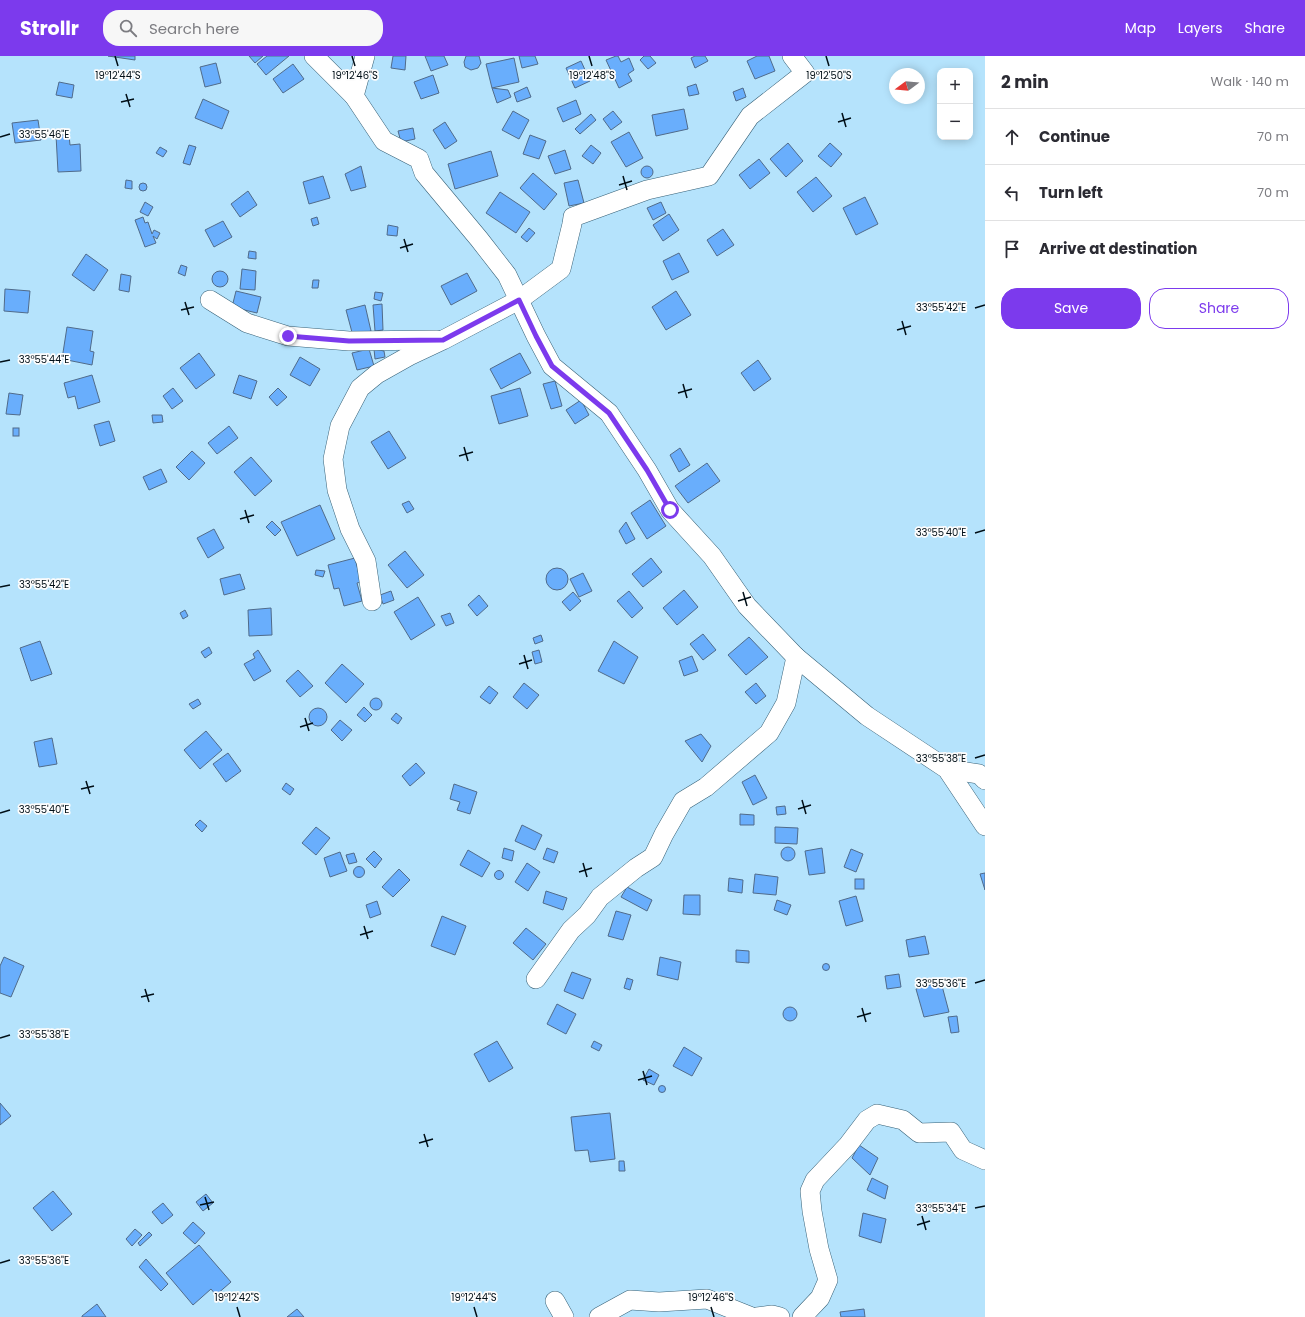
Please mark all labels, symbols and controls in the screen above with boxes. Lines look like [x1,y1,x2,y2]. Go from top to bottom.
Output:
search box [103,10,383,46]
text: Strollr [20,15,79,42]
icon: search [117,17,139,39]
text: Search here [149,18,239,39]
text: Map [1125,18,1156,38]
text: Layers [1178,18,1222,38]
text: Share [1244,18,1285,38]
text: 19°12'44"S [95,68,141,83]
text: 19°12'46"S [332,68,378,83]
text: 19°12'48"S [569,68,615,83]
text: 19°12'50"S [806,68,852,83]
north arrow [889,68,925,104]
map controls [937,68,973,140]
button: + [937,68,973,104]
text: 2 min [1001,70,1049,94]
text: Walk · 140 m [1211,72,1289,91]
button: − [937,104,973,140]
icon: ahead [1001,126,1023,148]
text: Continue [1039,126,1110,147]
text: 33°55'46"E [19,127,69,142]
text: 70 m [1257,127,1289,146]
icon: left [1001,182,1023,204]
text: Turn left [1039,182,1103,203]
text: 70 m [1257,183,1289,202]
icon: arrive [1001,238,1023,260]
text: Arrive at destination [1039,238,1197,259]
button: Save [1001,288,1141,329]
button: Share [1149,288,1289,329]
text: 33°55'42"E [916,300,966,315]
route end [279,327,297,345]
text: 33°55'44"E [19,352,69,367]
route start [661,501,679,519]
text: 33°55'40"E [916,525,966,540]
text: 33°55'42"E [19,577,69,592]
text: 33°55'38"E [916,751,966,766]
text: 33°55'40"E [19,802,69,817]
text: 33°55'36"E [916,976,966,991]
text: 33°55'38"E [19,1027,69,1042]
text: 33°55'34"E [916,1201,966,1216]
text: 33°55'36"E [19,1253,69,1268]
text: 19°12'42"S [215,1290,260,1305]
text: 19°12'44"S [451,1290,497,1305]
text: 19°12'46"S [688,1290,734,1305]

